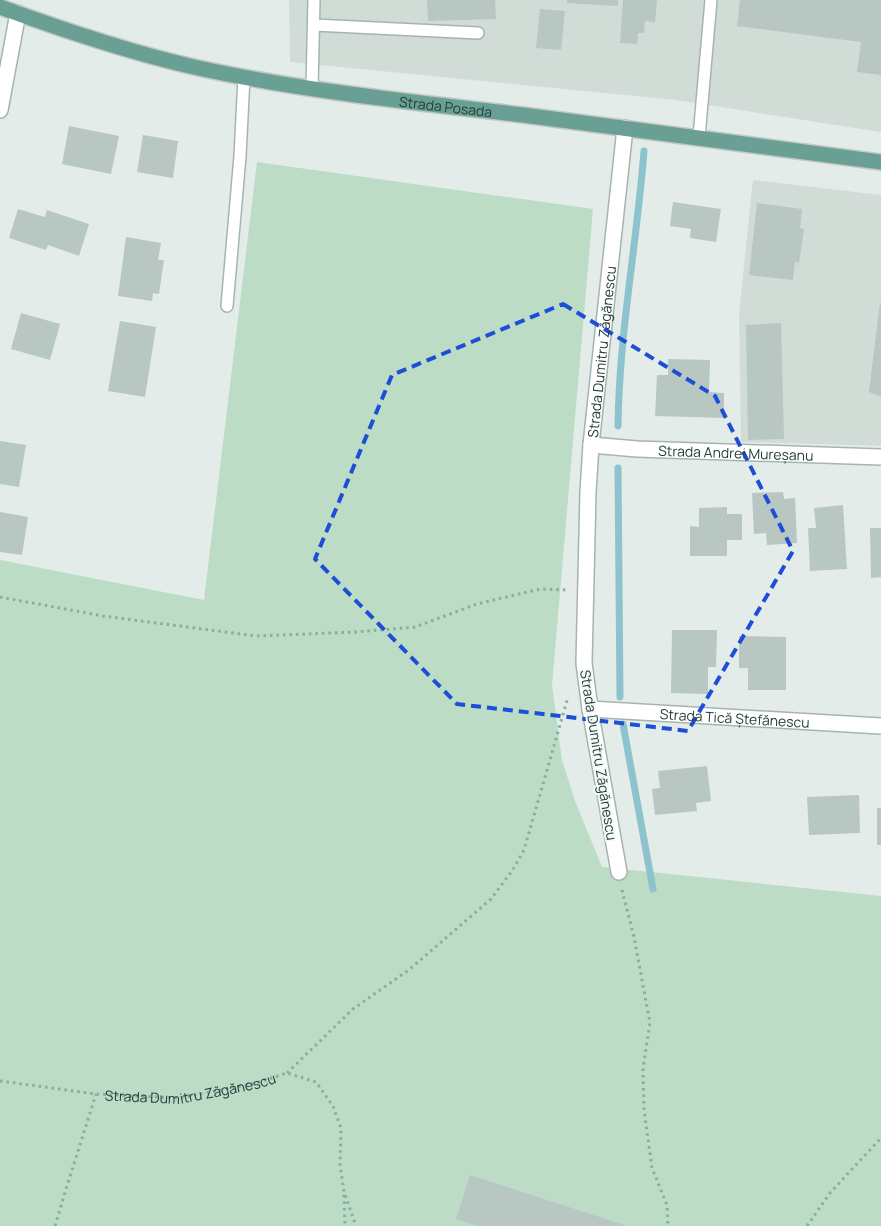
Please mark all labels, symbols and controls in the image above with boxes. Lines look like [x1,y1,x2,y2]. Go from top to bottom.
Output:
street label: Strada Posada [398,91,493,121]
street label: Strada Dumitru Zăgănescu [582,265,620,439]
street label: Strada Andrei Mureșanu [658,440,814,464]
street label: Strada Dumitru Zăgănescu [576,668,622,842]
street label: Strada Tică Ștefănescu [659,704,810,731]
street label: Strada Dumitru Zăgănescu [104,1068,278,1108]

